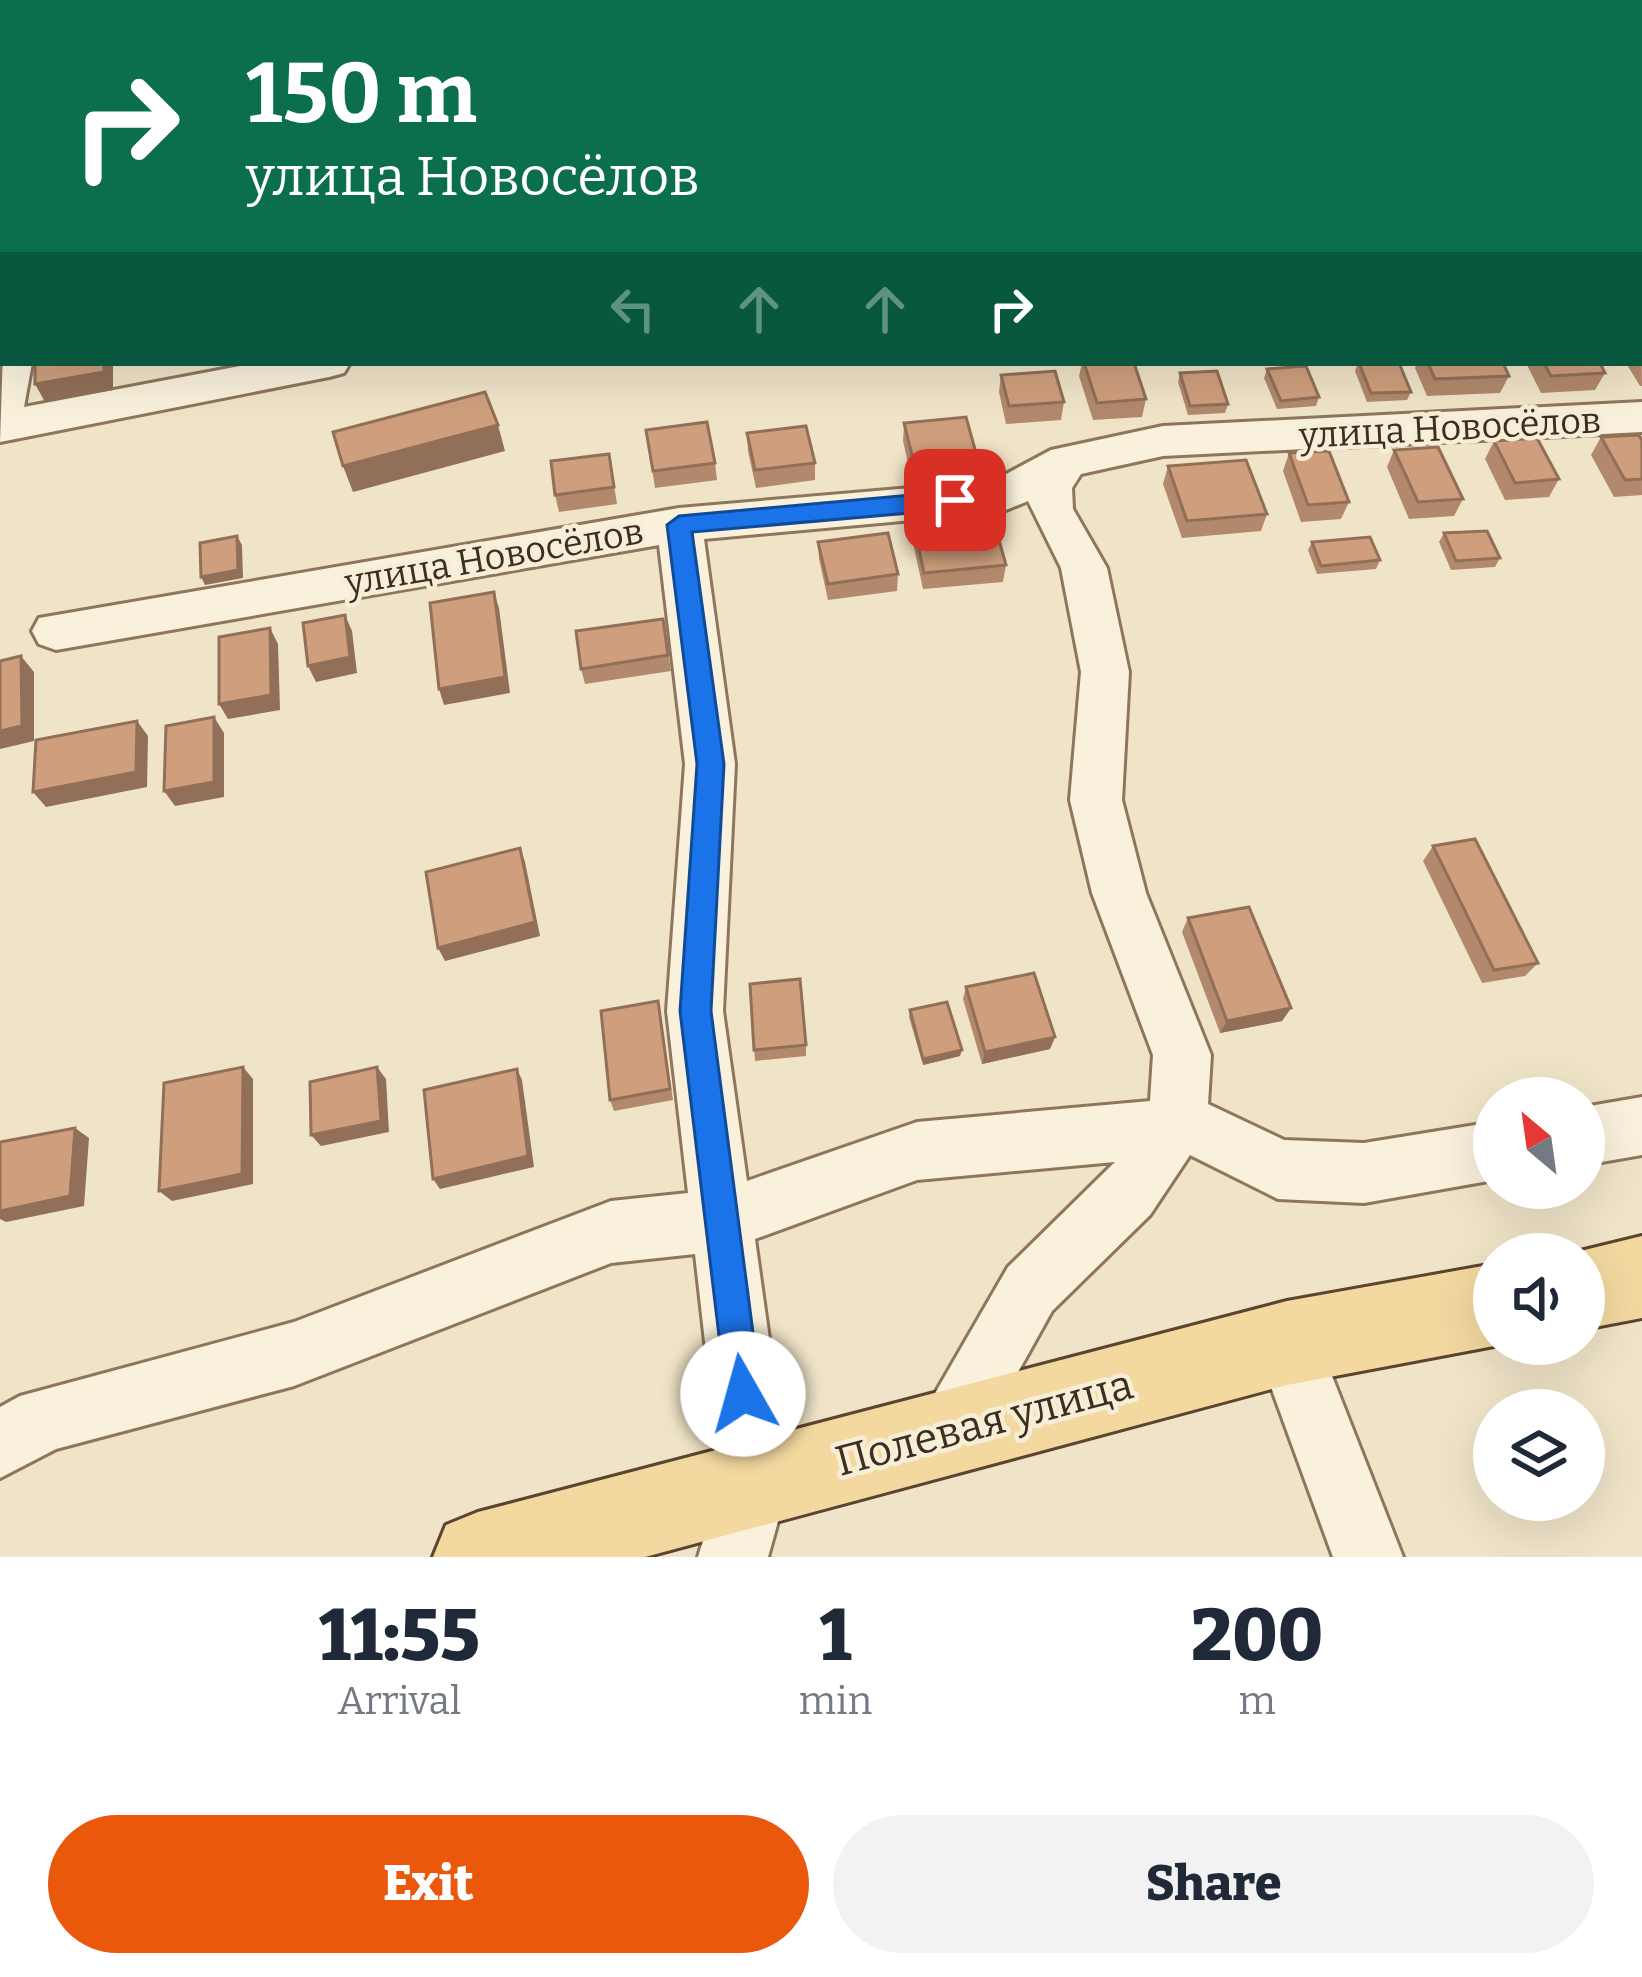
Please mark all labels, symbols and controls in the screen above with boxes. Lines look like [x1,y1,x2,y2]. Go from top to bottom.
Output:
text: 150 m [246,43,477,144]
icon: right [48,48,204,204]
text: улица Новосёлов [246,145,700,209]
icon: left [600,276,666,342]
icon: ahead [726,276,792,342]
icon: ahead [852,276,918,342]
icon: right [978,276,1044,342]
street label: улица Новосёлов [1297,398,1602,458]
pin [904,449,1006,551]
icon: arrive [922,467,988,533]
street label: улица Новосёлов [340,509,647,605]
north arrow [1473,1077,1605,1209]
map controls [1473,1077,1605,1521]
button: sound [1473,1233,1605,1365]
position arrow [680,1331,806,1457]
street label: Полевая улица [830,1359,1138,1487]
button: layers [1473,1389,1605,1521]
text: 11:55 [319,1593,480,1679]
text: 1 [820,1593,851,1679]
text: 200 [1191,1593,1323,1679]
text: Arrival [338,1678,461,1724]
text: min [799,1678,872,1724]
text: m [1239,1678,1276,1724]
button: Exit [48,1815,809,1953]
button: Share [833,1815,1594,1953]

